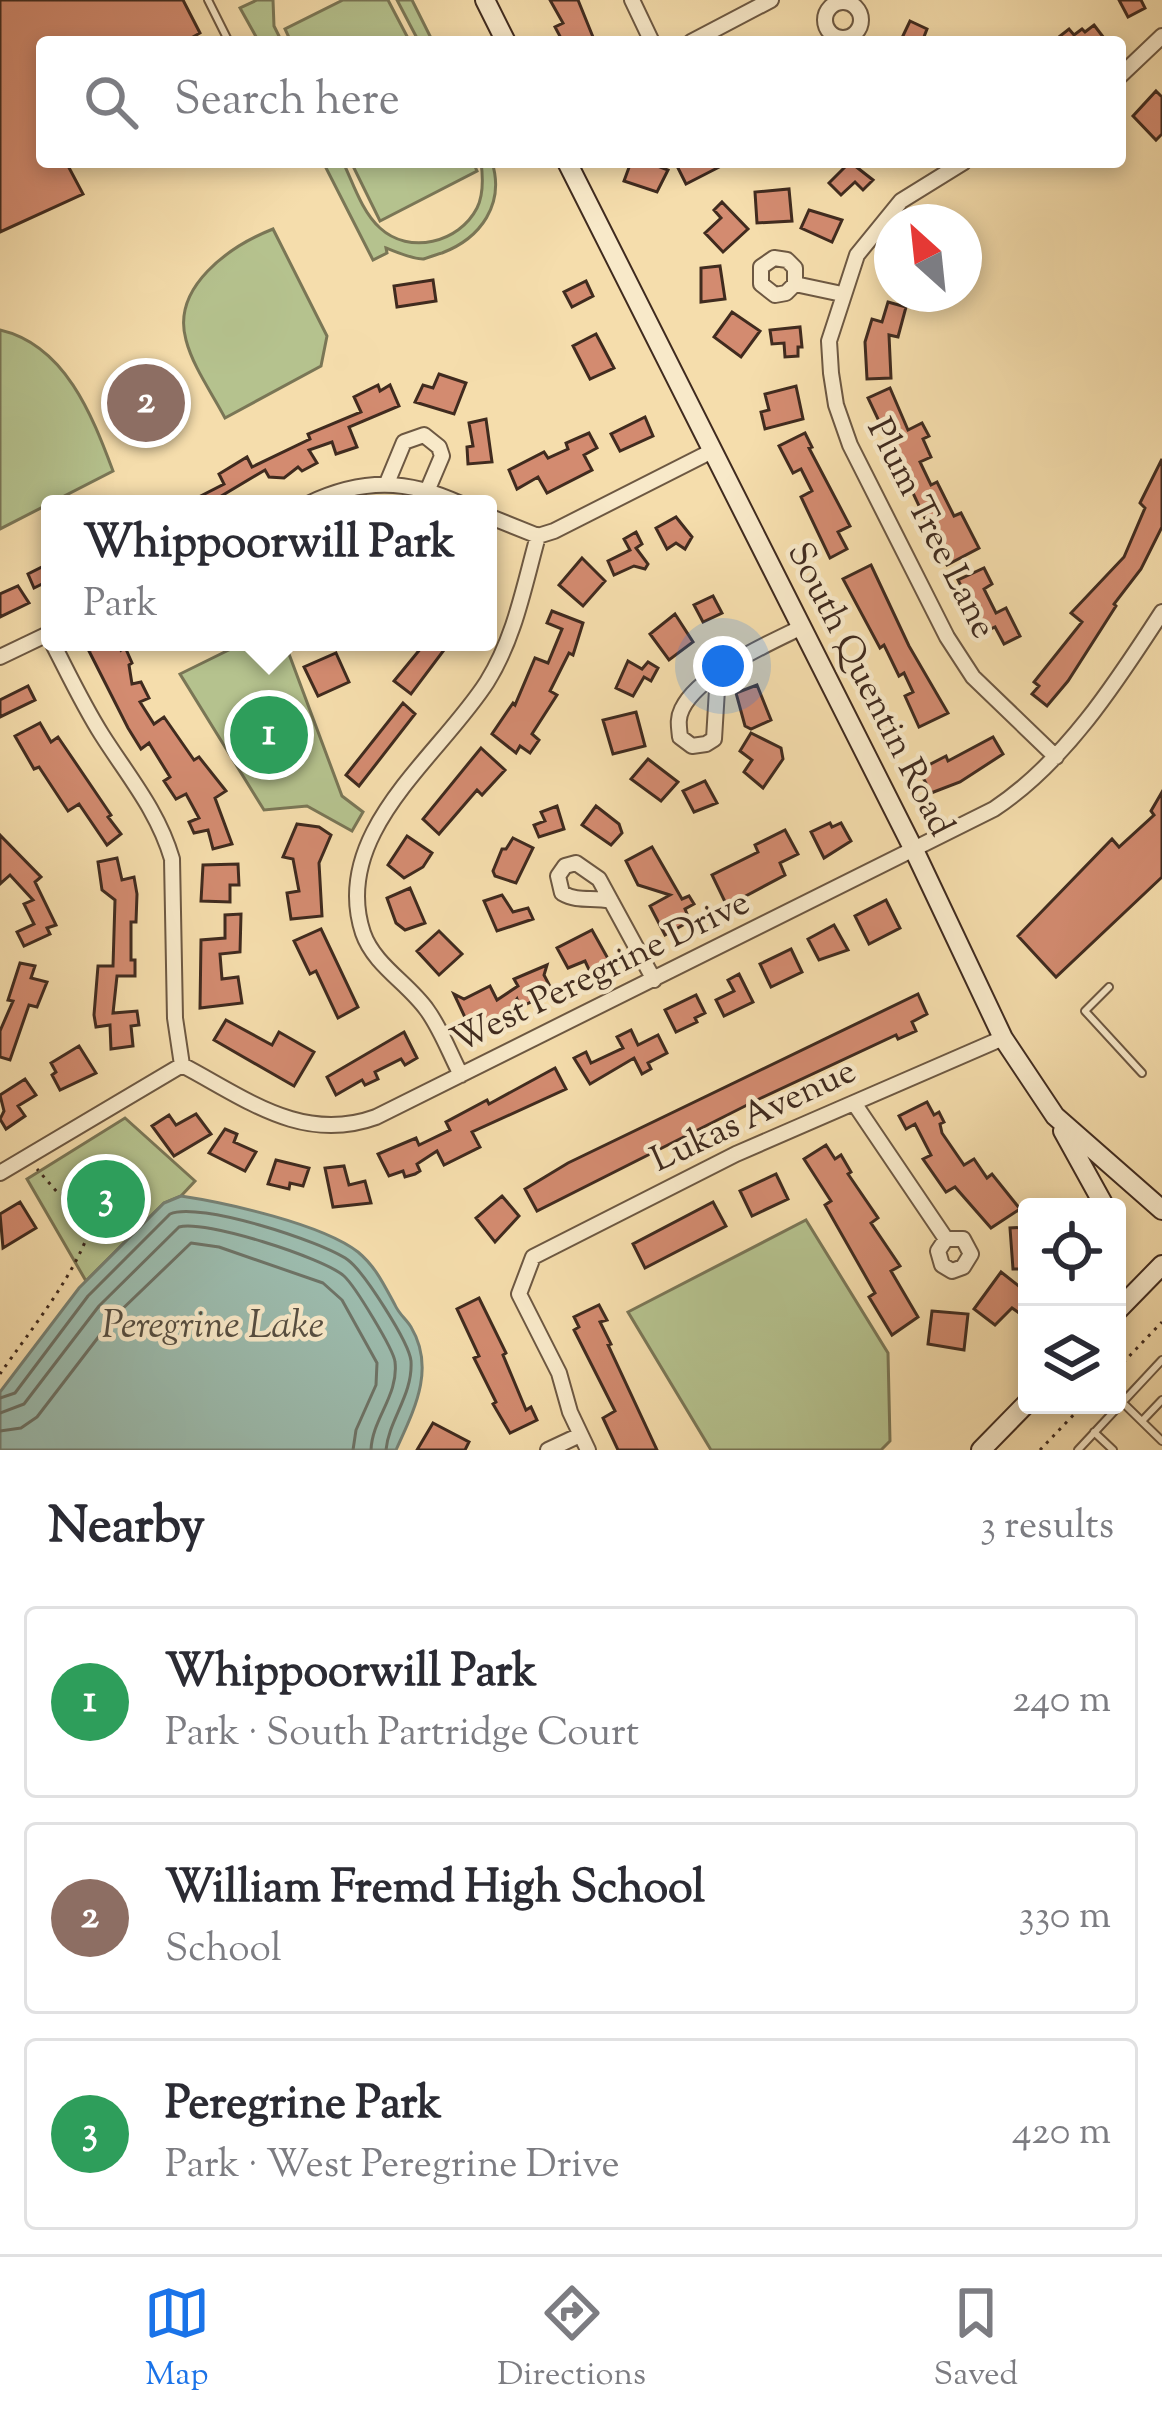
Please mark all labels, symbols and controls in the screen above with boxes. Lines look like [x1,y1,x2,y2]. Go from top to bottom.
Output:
search box [36,36,1126,168]
icon: search [78,69,144,135]
text: Search here [174,70,400,135]
north arrow [874,204,982,312]
pin: 2 [107,358,185,448]
street label: Plum Tree Lane [852,410,1008,648]
popup [41,495,497,651]
text: Whippoorwill Park [83,513,455,578]
street label: South Quentin Road [772,534,966,846]
text: Park [83,578,158,634]
your location [693,636,753,696]
pin: 1 [230,690,308,780]
street label: West Peregrine Drive [443,878,759,1068]
street label: Lukas Avenue [643,1047,865,1187]
pin: 3 [67,1154,145,1244]
map controls [1018,1198,1126,1414]
button: locate [1018,1198,1126,1306]
water label: Peregrine Lake [102,1300,324,1356]
button: layers [1018,1306,1126,1414]
text: Nearby [48,1492,205,1565]
text: 3 results [980,1500,1114,1556]
text: Whippoorwill Park [165,1642,537,1707]
text: 1 [83,1674,97,1730]
text: 240 m [1012,1674,1111,1730]
text: Park · South Partridge Court [165,1707,639,1763]
text: William Fremd High School [165,1858,705,1923]
text: 2 [81,1890,99,1946]
text: 330 m [1019,1890,1111,1946]
text: School [165,1923,282,1979]
text: Peregrine Park [165,2074,442,2139]
text: 3 [82,2106,98,2162]
text: 420 m [1012,2106,1111,2162]
text: Park · West Peregrine Drive [165,2139,620,2195]
tab: Map [144,2280,210,2400]
tab: Directions [497,2280,646,2400]
tab: Saved [934,2280,1018,2400]

